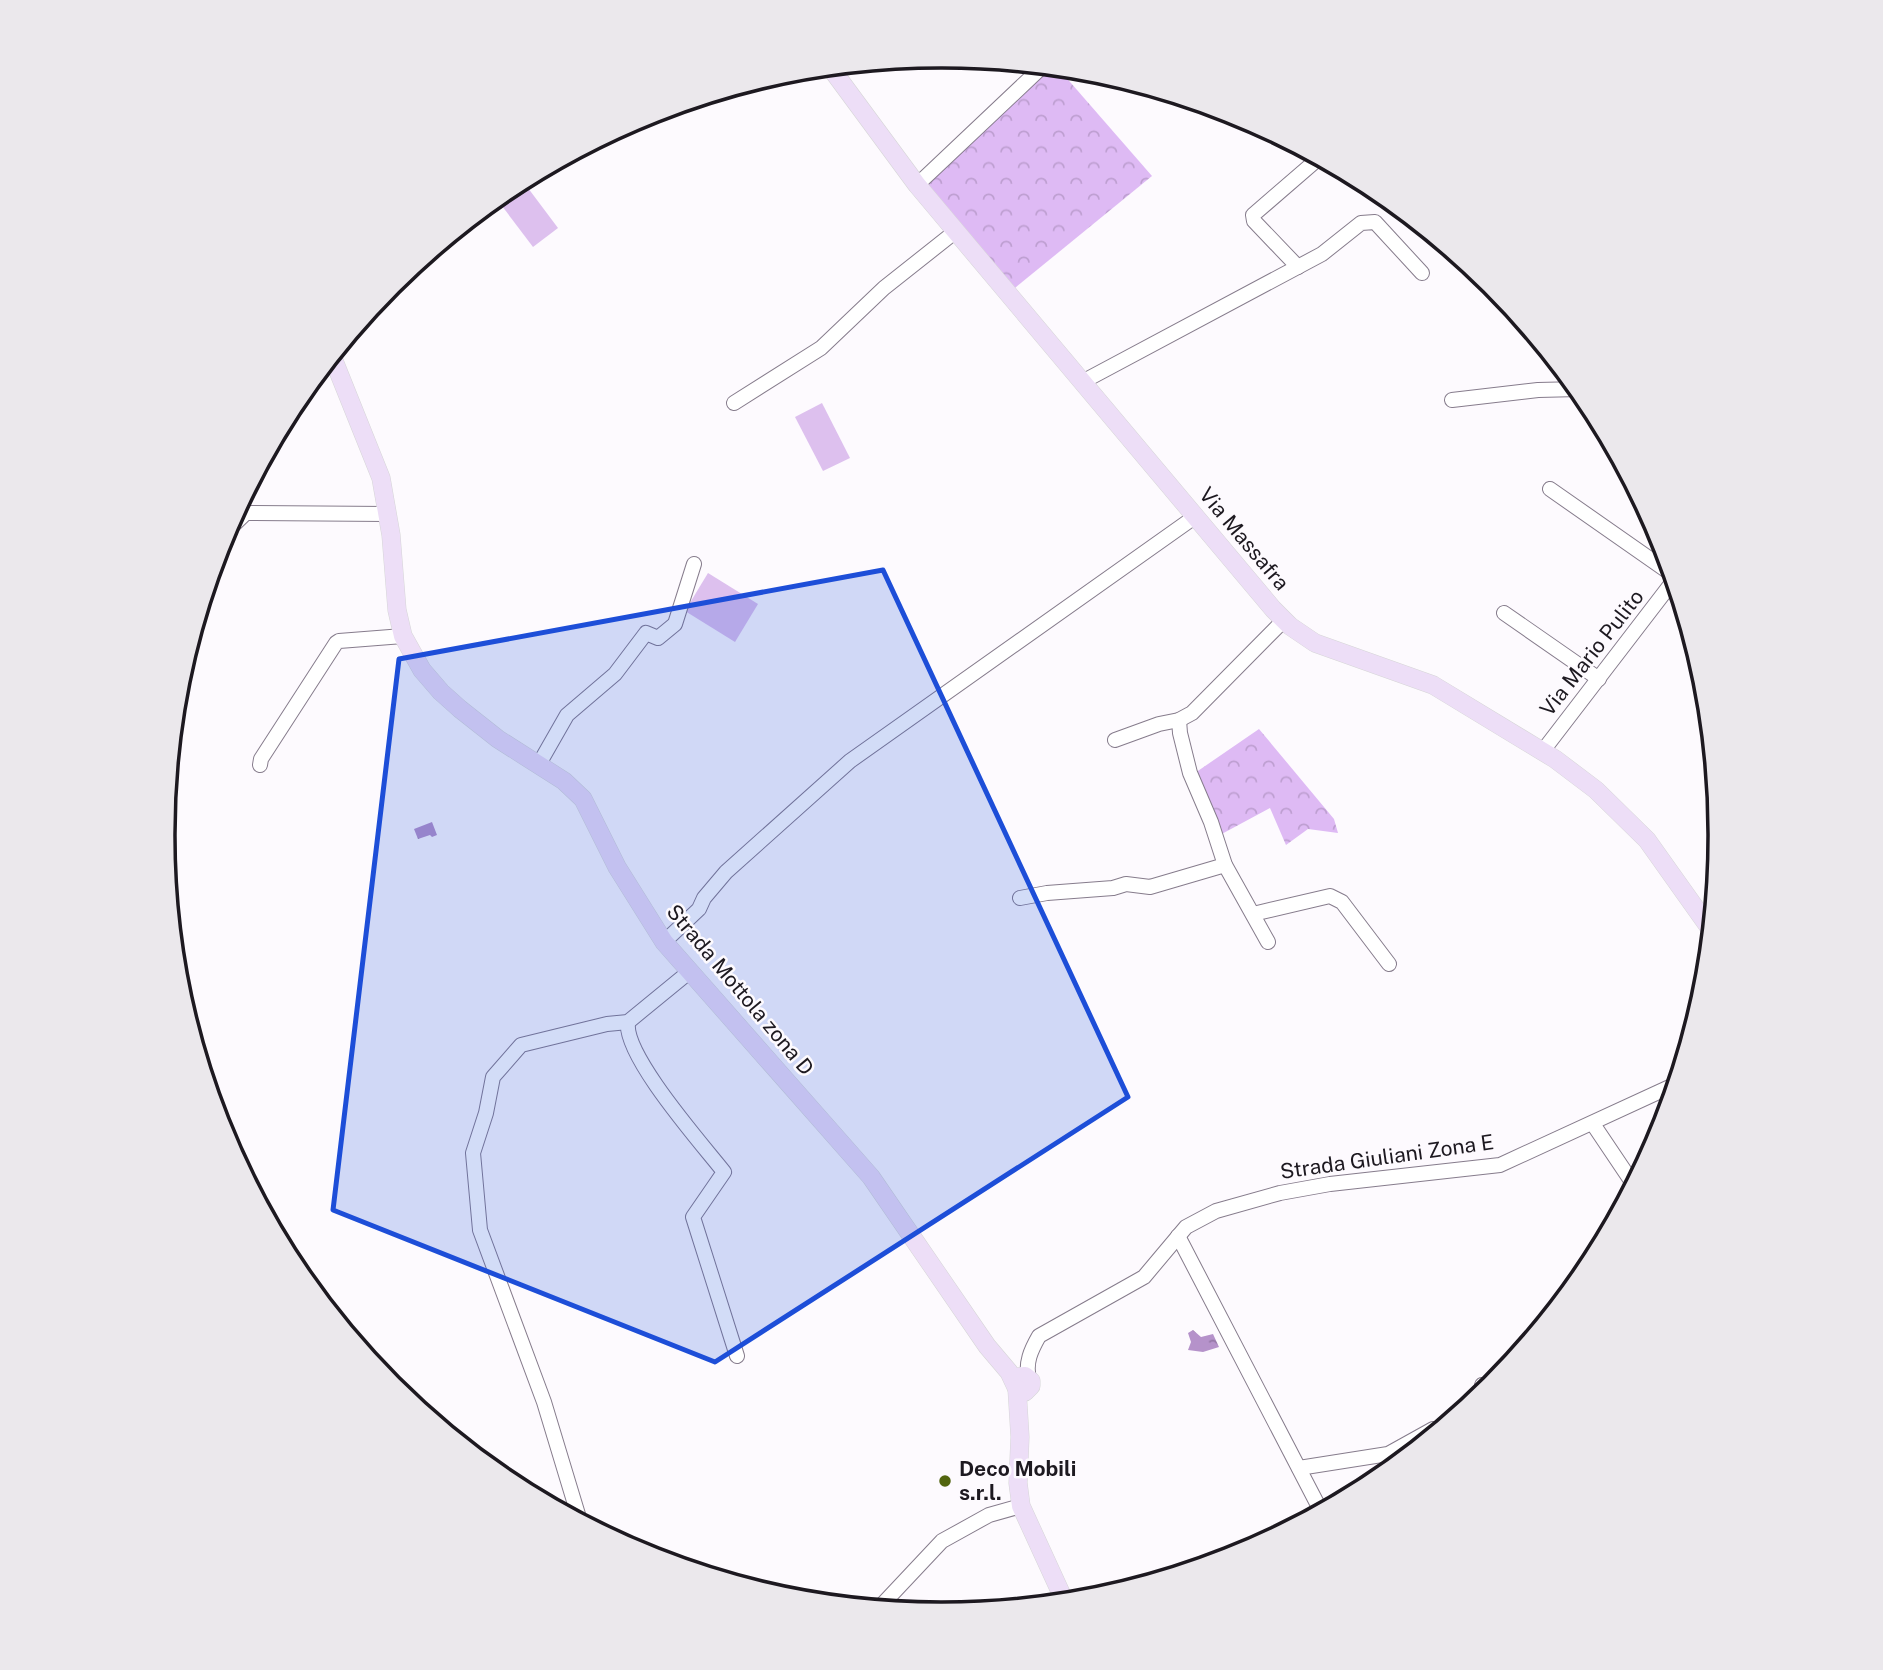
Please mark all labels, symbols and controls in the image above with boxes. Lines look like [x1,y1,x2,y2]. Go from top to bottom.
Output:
street label: Via Massafra [1194,482,1295,595]
street label: Via Mario Pulito [1535,585,1649,721]
street label: Strada Mottola zona D [662,899,819,1080]
street label: Strada Giuliani Zona E [1278,1129,1495,1184]
place label: Deco Mobili s.r.l. [959,1456,1076,1505]
marker: Deco Mobili s.r.l. [937,1473,953,1489]

